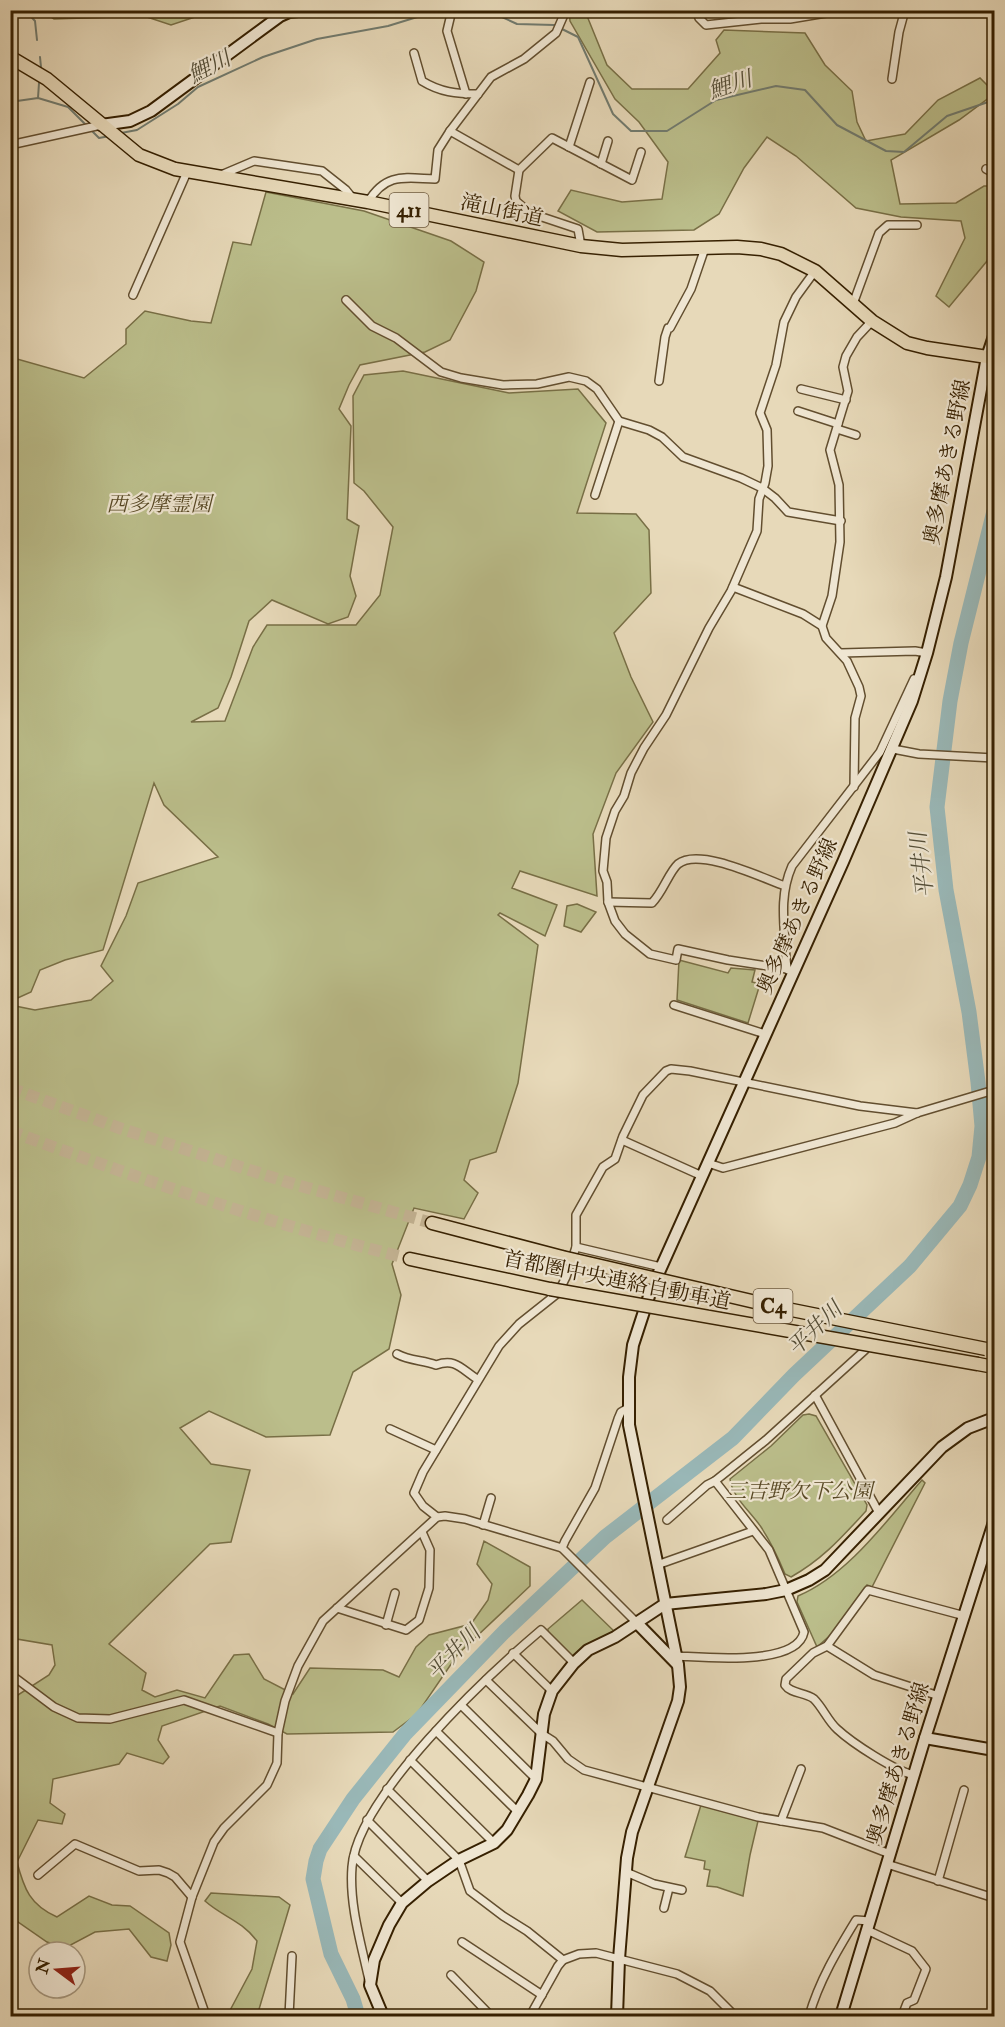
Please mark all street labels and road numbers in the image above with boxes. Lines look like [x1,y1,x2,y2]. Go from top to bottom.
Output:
street label: 滝山街道 [458,189,546,232]
road number: 411 [390,193,428,227]
street label: 奥多摩あきる野線 [918,377,977,547]
street label: 奥多摩あきる野線 [751,834,844,998]
street label: 首都圏中央連絡自動車道 [501,1245,733,1316]
road number: C4 [754,1289,792,1323]
street label: 奥多摩あきる野線 [861,1679,936,1847]

